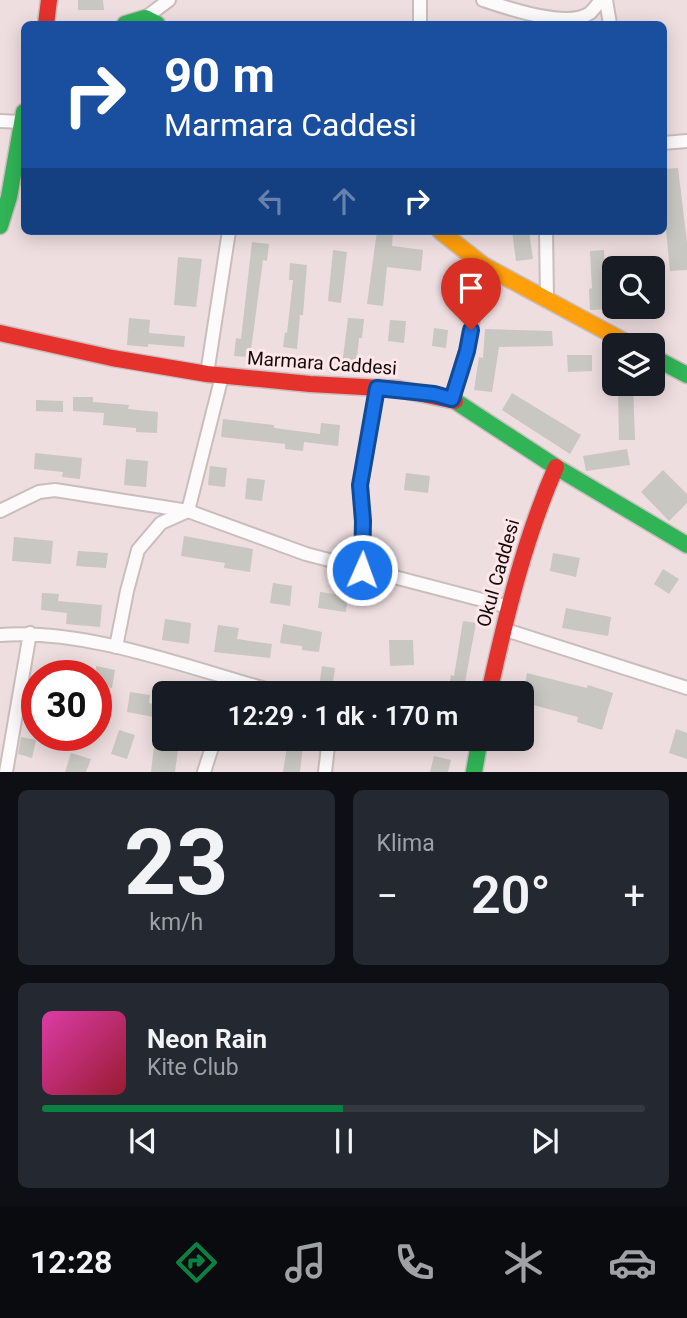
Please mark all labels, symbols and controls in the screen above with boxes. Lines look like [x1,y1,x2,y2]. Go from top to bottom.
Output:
text: 90 m [164,47,275,104]
icon: right [49,49,140,140]
text: Marmara Caddesi [164,106,417,144]
icon: left [252,182,290,220]
icon: ahead [325,182,363,220]
icon: right [398,182,436,220]
map controls [602,256,665,396]
button: search [602,256,665,319]
pin [441,258,501,330]
icon: arrive [452,269,490,307]
button: layers [602,333,665,396]
street label: Marmara Caddesi [246,346,398,380]
street label: Okul Caddesi [472,516,524,630]
position arrow [325,533,399,607]
speed limit sign: 30 [21,660,112,751]
text: 12:29 · 1 dk · 170 m [228,701,458,731]
text: 23 [124,810,228,916]
text: Klima [377,830,435,857]
text: 20° [471,865,551,926]
text: − [377,874,398,918]
text: + [623,874,645,918]
text: km/h [149,909,203,936]
text: Neon Rain [147,1024,267,1054]
text: Kite Club [147,1054,239,1081]
icon: previous [124,1122,162,1160]
icon: pause [325,1122,363,1160]
icon: next [526,1122,564,1160]
icon: directions [172,1238,221,1287]
icon: music [281,1238,330,1287]
icon: phone [390,1238,439,1287]
icon: climate [499,1238,548,1287]
icon: car [608,1238,657,1287]
text: 12:28 [30,1243,112,1281]

